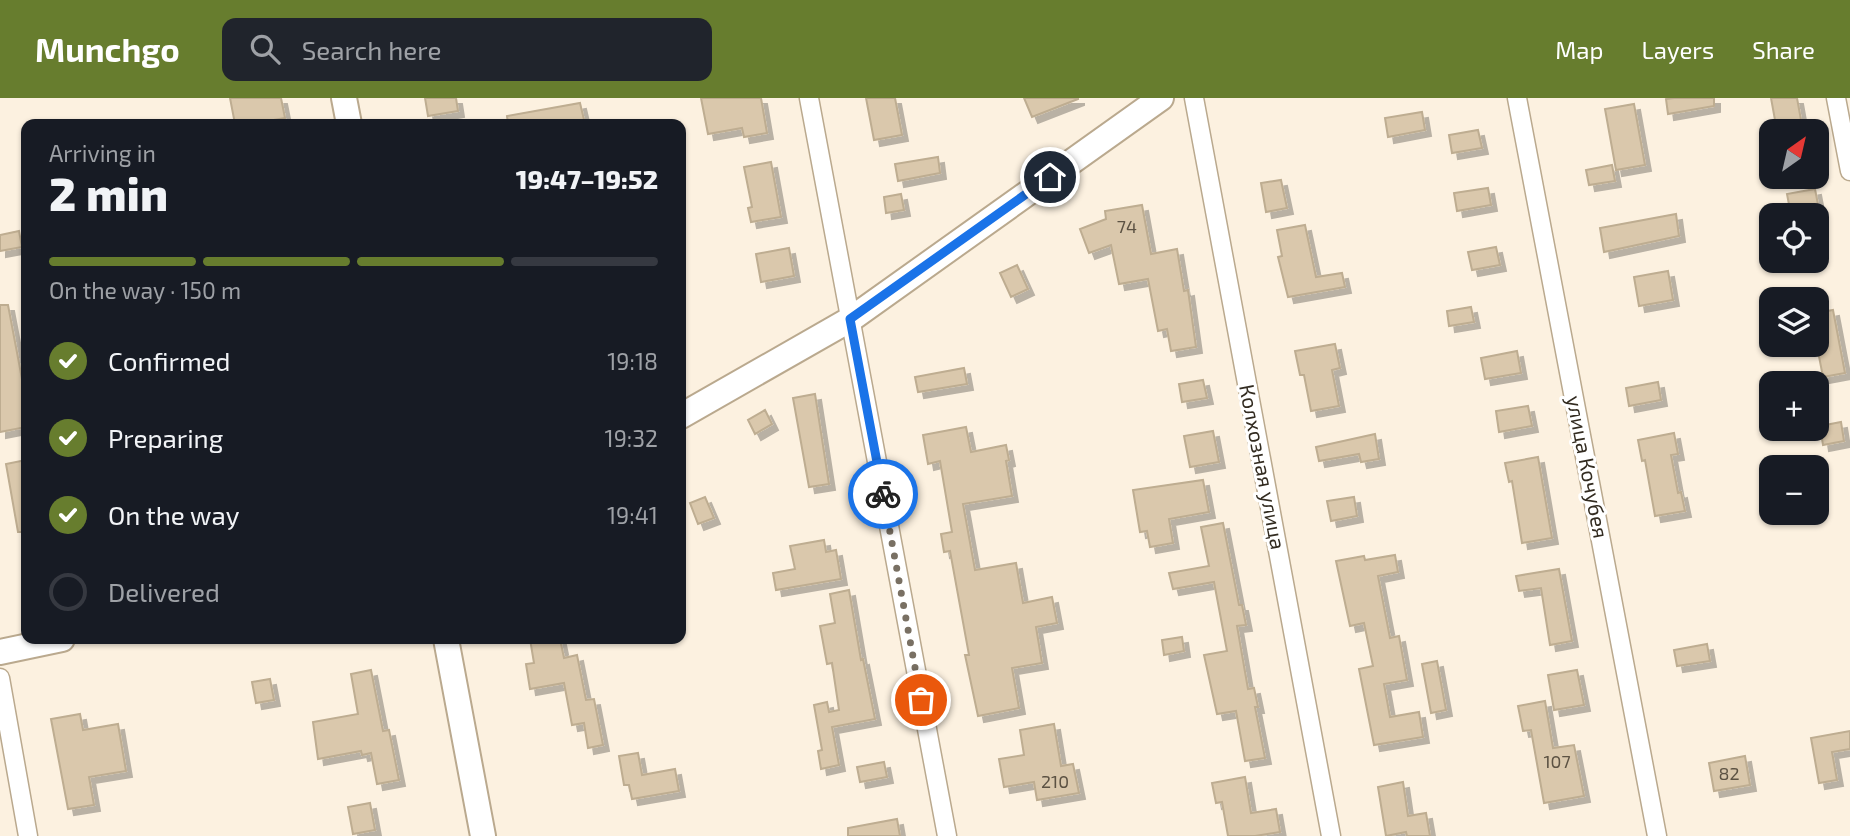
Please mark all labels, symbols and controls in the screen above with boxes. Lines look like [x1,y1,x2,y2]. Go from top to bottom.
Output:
search box [222,18,712,81]
text: Munchgo [35,29,180,69]
icon: search [246,30,284,68]
text: Search here [302,34,441,65]
text: Map [1555,35,1603,64]
text: Layers [1641,35,1714,64]
text: Share [1752,35,1815,64]
north arrow [1759,119,1829,189]
map controls [1759,119,1829,525]
text: Arriving in [49,139,156,167]
pin [1020,147,1080,207]
icon: home [1031,158,1069,196]
text: 19:47–19:52 [516,163,658,194]
text: 2 min [49,165,168,220]
button: locate [1759,203,1829,273]
house number: 74 [1117,215,1137,237]
text: On the way · 150 m [49,276,241,304]
button: layers [1759,287,1829,357]
icon: check [49,342,87,380]
text: Confirmed [108,345,231,376]
text: 19:18 [607,347,658,375]
button: + [1759,371,1829,441]
street label: Колхозная улица [1234,382,1292,552]
street label: улица Кочубея [1561,393,1615,540]
icon: check [49,419,87,457]
text: Preparing [108,422,223,453]
text: 19:32 [605,424,658,452]
button: − [1759,455,1829,525]
courier [848,459,918,529]
icon: bike [864,475,902,513]
icon: check [49,496,87,534]
text: On the way [108,499,239,530]
text: 19:41 [607,501,658,529]
text: Delivered [108,576,220,607]
pin [891,670,951,730]
icon: bag [902,681,940,719]
house number: 107 [1543,750,1571,772]
house number: 82 [1718,762,1740,784]
house number: 210 [1041,770,1069,792]

